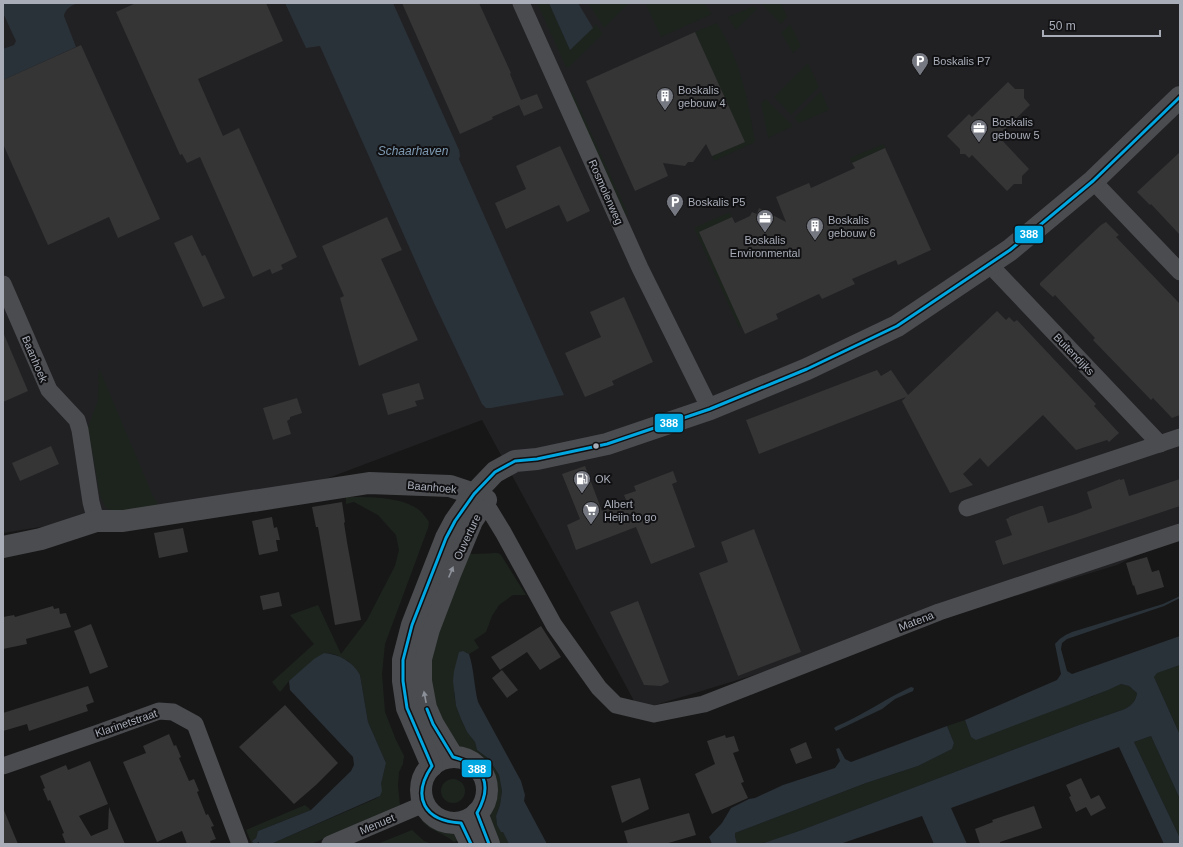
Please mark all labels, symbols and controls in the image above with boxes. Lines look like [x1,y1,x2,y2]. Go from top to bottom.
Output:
scale bar [1043,12,1160,38]
text: 50 m [1049,19,1076,33]
parking icon: Boskalis P7 [910,51,930,76]
place label: Boskalis P7 [933,55,990,67]
place label: Boskalis gebouw 4 [678,84,726,109]
building icon: Boskalis gebouw 4 [655,86,675,111]
place label: Boskalis gebouw 5 [992,116,1040,141]
office icon: Boskalis gebouw 5 [969,118,989,143]
water label: Schaarhaven [378,144,449,158]
street label: Rosmolenweg [586,158,626,226]
parking icon: Boskalis P5 [665,192,685,217]
place label: Boskalis P5 [688,196,745,208]
office icon: Boskalis Environmental [755,208,775,233]
place label: Boskalis gebouw 6 [828,214,876,239]
building icon: Boskalis gebouw 6 [805,216,825,241]
line badge: 388 [1014,225,1044,244]
text: 388 [1020,228,1038,240]
place label: Boskalis Environmental [730,234,800,259]
street label: Buitendijks [1051,331,1097,378]
street label: Baanhoek [20,334,50,385]
line badge: 388 [654,413,684,433]
text: 388 [660,417,678,429]
unlabelled marker [591,441,601,451]
fuel station icon: OK [572,469,592,494]
place label: OK [595,473,612,485]
street label: Baanhoek [407,479,458,495]
place label: Albert Heijn to go [604,498,657,523]
supermarket icon: Albert Heijn to go [581,500,601,525]
street label: Ouverture [451,512,483,562]
one-way arrow [448,566,454,578]
street label: Matena [897,609,936,633]
one-way arrow [421,691,427,703]
street label: Klarinetstraat [93,707,159,739]
line badge: 388 [461,759,492,778]
text: 388 [468,763,486,775]
street label: Menuet [358,811,396,837]

